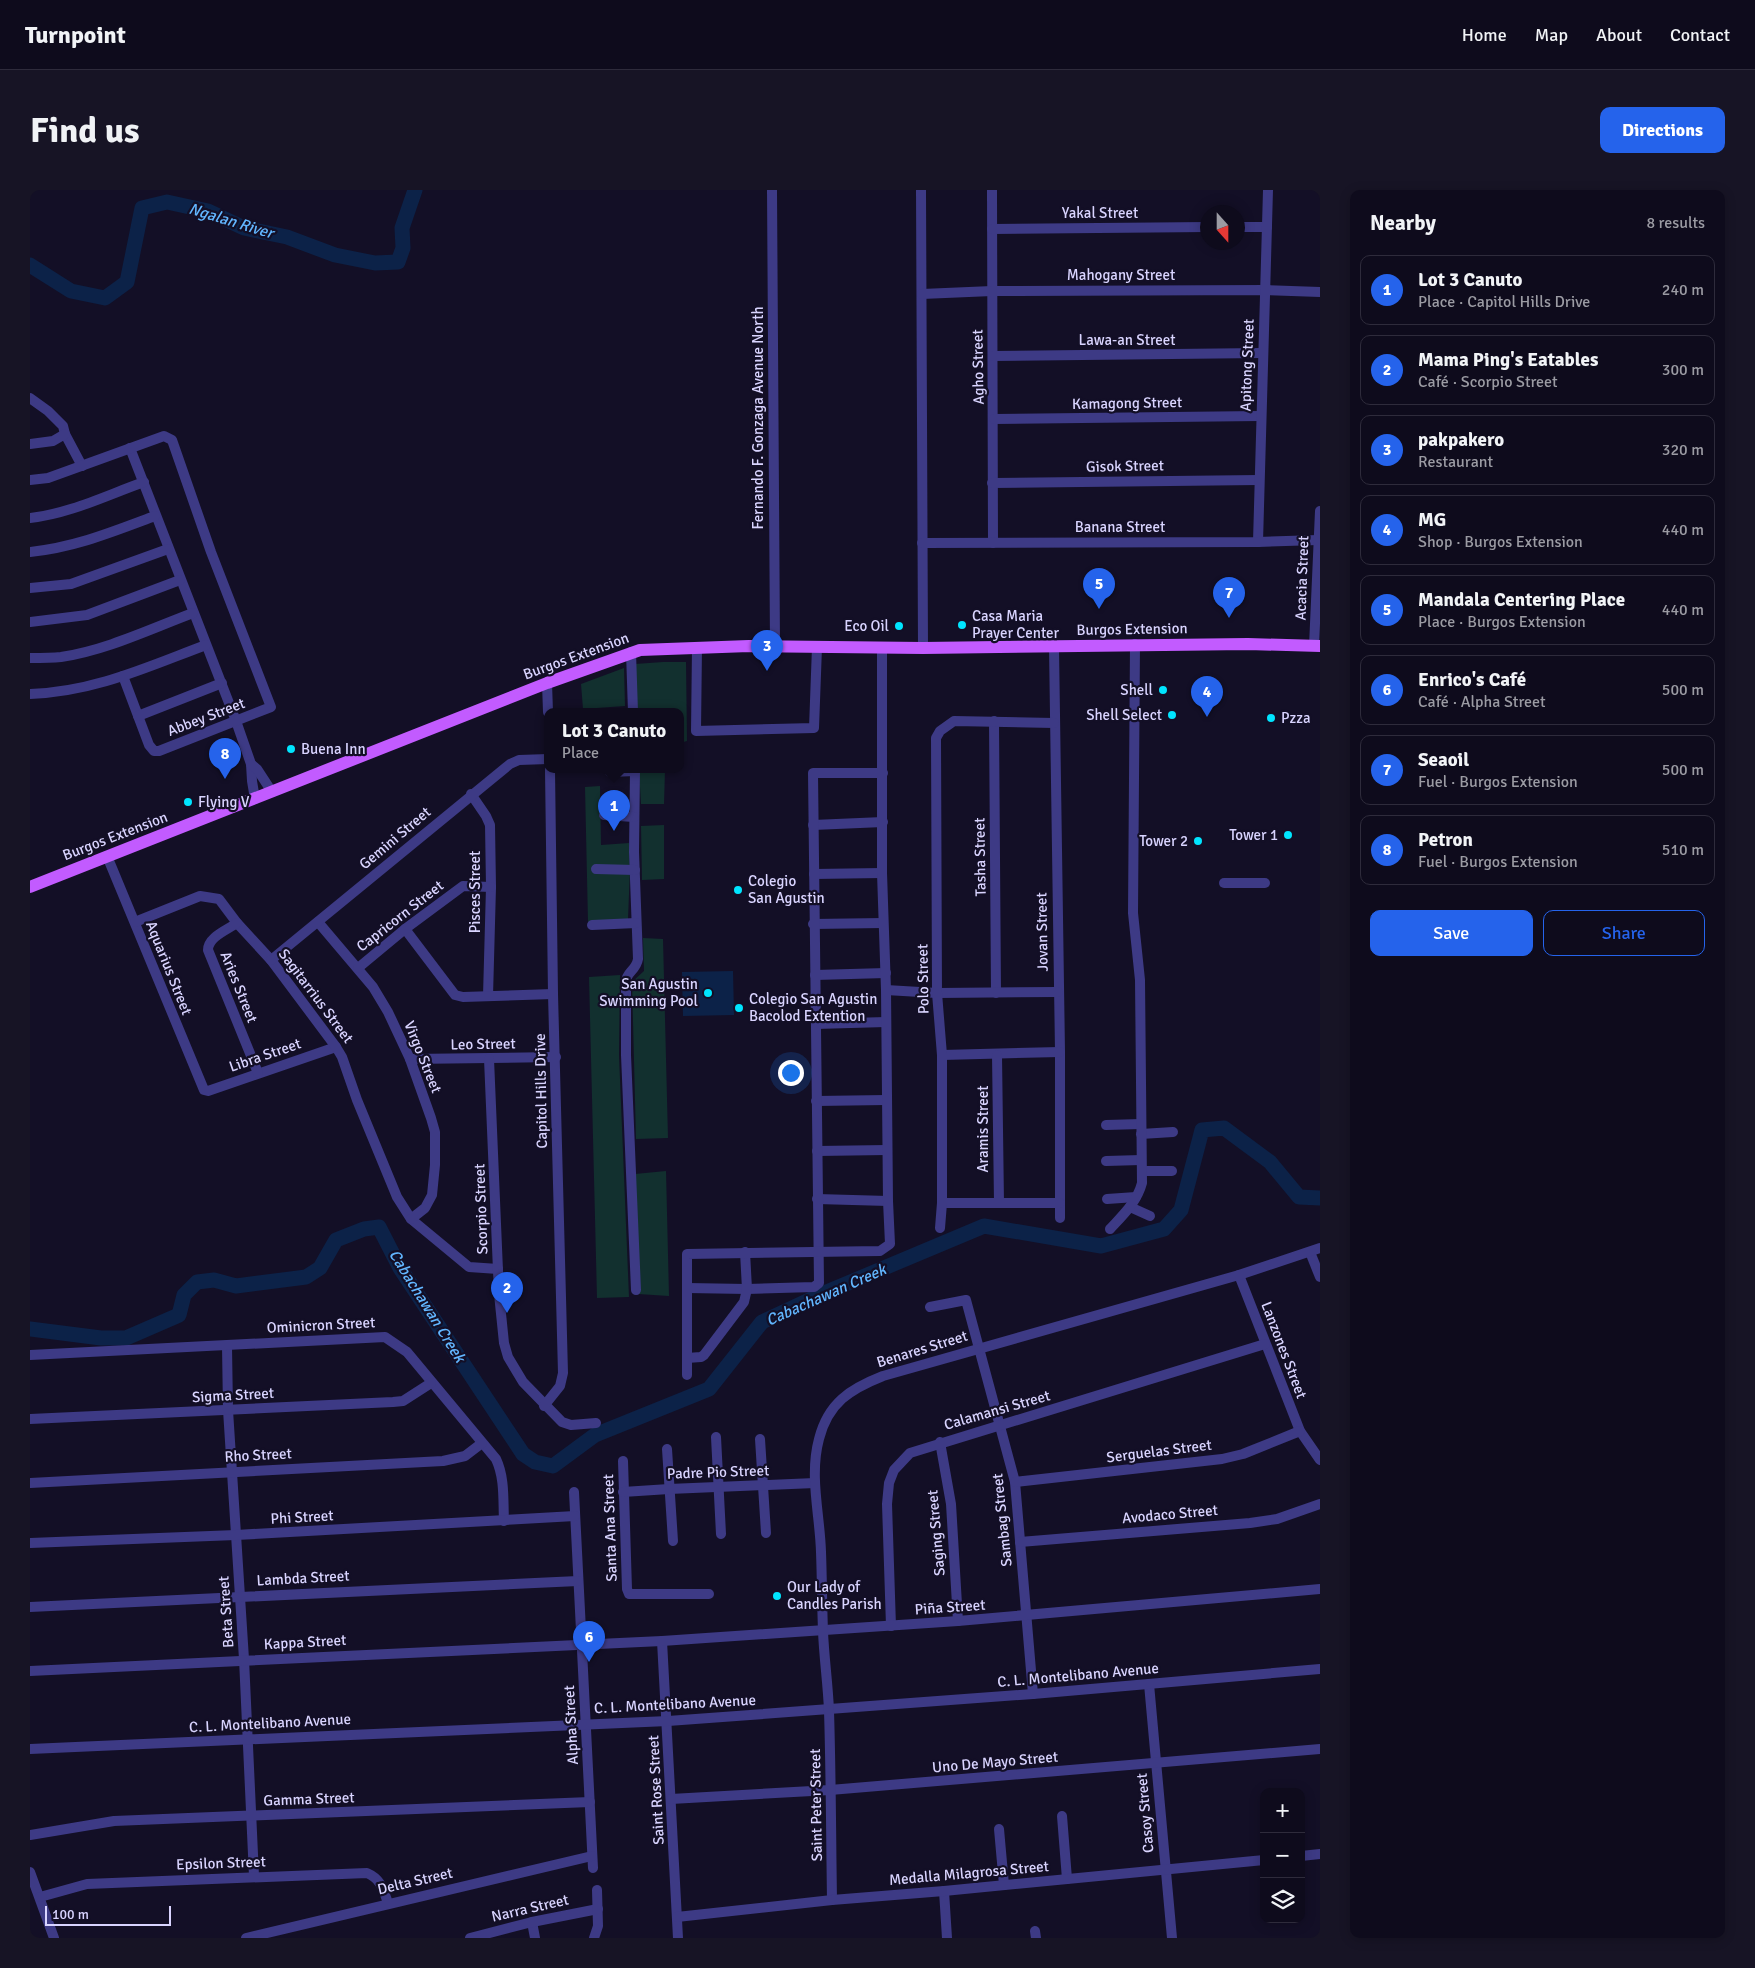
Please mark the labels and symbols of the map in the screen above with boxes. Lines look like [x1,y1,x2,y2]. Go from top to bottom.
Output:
water label: Ngalan River [186,199,278,244]
street label: Yakal Street [1062,204,1138,222]
north arrow [1200,205,1245,250]
street label: Mahogany Street [1067,266,1175,284]
street label: Fernando F. Gonzaga Avenue North [749,306,767,530]
street label: Apitong Street [1236,318,1258,412]
street label: Agho Street [968,329,988,405]
street label: Lawa-an Street [1079,331,1175,349]
street label: Kamagong Street [1072,393,1182,413]
street label: Gisok Street [1086,456,1164,476]
street label: Banana Street [1075,518,1165,536]
street label: Acacia Street [1292,535,1312,621]
pin: 5 [1083,568,1115,609]
pin: 7 [1213,577,1245,618]
place label: Casa Maria Prayer Center [972,607,1060,642]
place label: Eco Oil [844,617,889,635]
marker: Casa Maria Prayer Center [956,619,968,631]
street label: Burgos Extension [1076,619,1188,639]
marker: Eco Oil [893,620,905,632]
street label: Burgos Extension [521,629,631,683]
pin: 3 [751,630,783,671]
pin: 4 [1191,676,1223,717]
place label: Shell [1120,681,1153,699]
marker: Shell [1157,684,1169,696]
street label: Abbey Street [165,694,247,740]
place label: Shell Select [1086,706,1162,724]
marker: Shell Select [1166,709,1178,721]
place label: Pzza [1281,709,1311,727]
marker: Pzza [1265,712,1277,724]
pin: 8 [209,738,241,779]
place label: Buena Inn [301,740,366,758]
marker: Buena Inn [285,743,297,755]
pin: 1 [598,790,630,831]
place label: Flying V [198,793,250,811]
marker: Flying V [182,796,194,808]
street label: Gemini Street [356,803,434,873]
street label: Burgos Extension [60,808,170,864]
street label: Tasha Street [970,818,990,896]
place label: Tower 1 [1229,826,1278,844]
marker: Tower 1 [1282,829,1294,841]
place label: Tower 2 [1139,832,1188,850]
marker: Tower 2 [1192,835,1204,847]
street label: Pisces Street [466,851,484,933]
place label: Colegio San Agustin [748,872,825,907]
street label: Capricorn Street [353,877,447,955]
marker: Colegio San Agustin [732,884,744,896]
street label: Jovan Street [1032,892,1052,972]
street label: Aquarius Street [142,918,196,1018]
street label: Polo Street [913,944,933,1014]
street label: Sagitarrius Street [275,945,357,1047]
street label: Aries Street [217,949,261,1025]
place label: San Agustin Swimming Pool [599,975,698,1010]
marker: San Agustin Swimming Pool [702,987,714,999]
place label: Colegio San Agustin Bacolod Extention [749,990,877,1025]
marker: Colegio San Agustin Bacolod Extention [733,1002,745,1014]
street label: Virgo Street [400,1018,446,1096]
street label: Capitol Hills Drive [531,1033,551,1149]
street label: Libra Street [227,1034,303,1076]
street label: Leo Street [450,1034,516,1054]
your location [778,1060,804,1086]
street label: Aramis Street [974,1085,992,1173]
street label: Scorpio Street [470,1163,492,1255]
water label: Cabachawan Creek [384,1246,471,1368]
water label: Cabachawan Creek [763,1259,891,1330]
pin: 2 [491,1272,523,1313]
street label: Lanzones Street [1257,1299,1311,1401]
street label: Ominicron Street [266,1313,376,1337]
street label: Benares Street [874,1327,970,1371]
street label: Sigma Street [191,1384,275,1406]
street label: Calamansi Street [942,1386,1052,1434]
street label: Serguelas Street [1105,1436,1213,1466]
street label: Rho Street [224,1444,292,1466]
street label: Padre Pio Street [666,1461,770,1483]
street label: Sambag Street [988,1472,1016,1568]
street label: Santa Ana Street [599,1474,621,1582]
street label: Saging Street [923,1489,949,1577]
street label: Avodaco Street [1121,1501,1219,1527]
street label: Phi Street [270,1506,334,1528]
street label: Lambda Street [256,1567,350,1589]
street label: Beta Street [215,1576,237,1648]
place label: Our Lady of Candles Parish [787,1578,882,1613]
marker: Our Lady of Candles Parish [771,1590,783,1602]
street label: Piña Street [914,1596,986,1618]
pin: 6 [573,1621,605,1662]
street label: Kappa Street [263,1631,347,1653]
street label: C. L. Montelibano Avenue [996,1659,1160,1691]
street label: Alpha Street [560,1685,582,1765]
street label: C. L. Montelibano Avenue [594,1691,756,1717]
street label: C. L. Montelibano Avenue [189,1710,351,1736]
street label: Saint Rose Street [644,1735,668,1845]
street label: Saint Peter Street [806,1748,826,1862]
street label: Uno De Mayo Street [931,1748,1059,1776]
street label: Casoy Street [1133,1772,1157,1854]
street label: Gamma Street [263,1788,355,1810]
street label: Epsilon Street [176,1852,266,1874]
street label: Medalla Milagrosa Street [888,1857,1050,1889]
street label: Delta Street [376,1864,454,1898]
street label: Narra Street [490,1890,570,1926]
scale bar [45,1903,171,1926]

